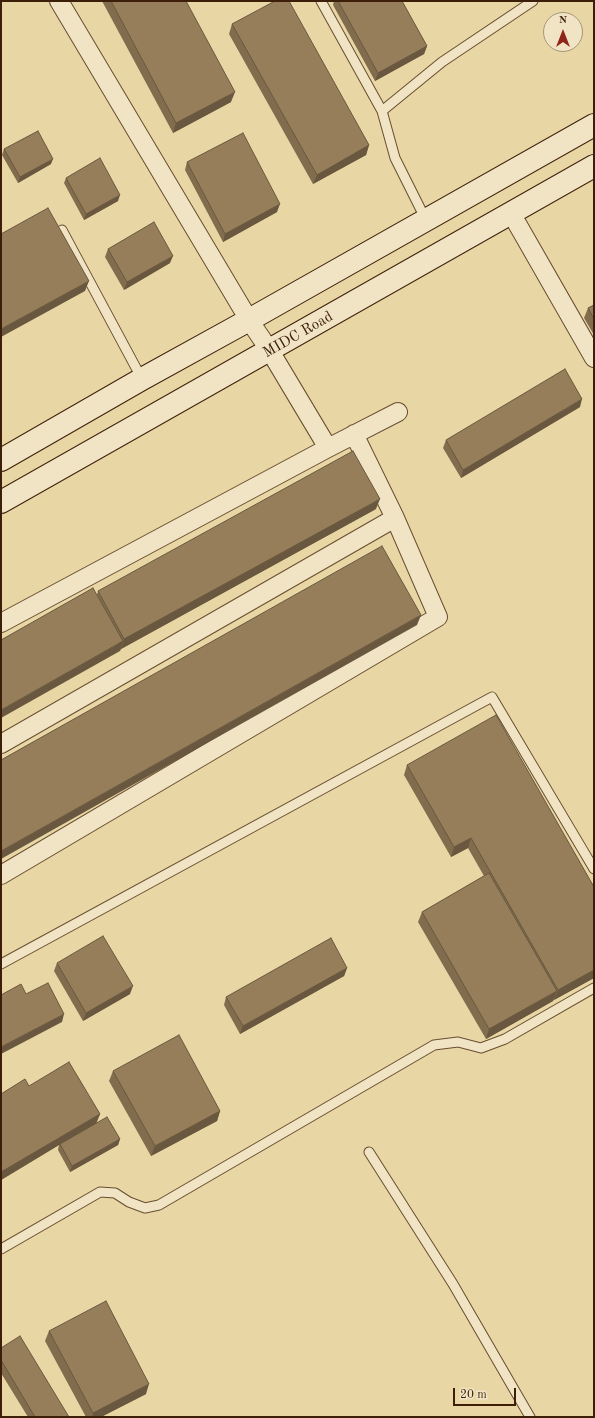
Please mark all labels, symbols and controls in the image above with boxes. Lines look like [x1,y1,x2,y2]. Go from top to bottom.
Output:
north arrow [543,12,583,52]
text: N [559,15,567,26]
street label: MIDC Road [260,308,336,362]
scale bar [455,1380,518,1406]
text: 20 m [460,1389,487,1401]

